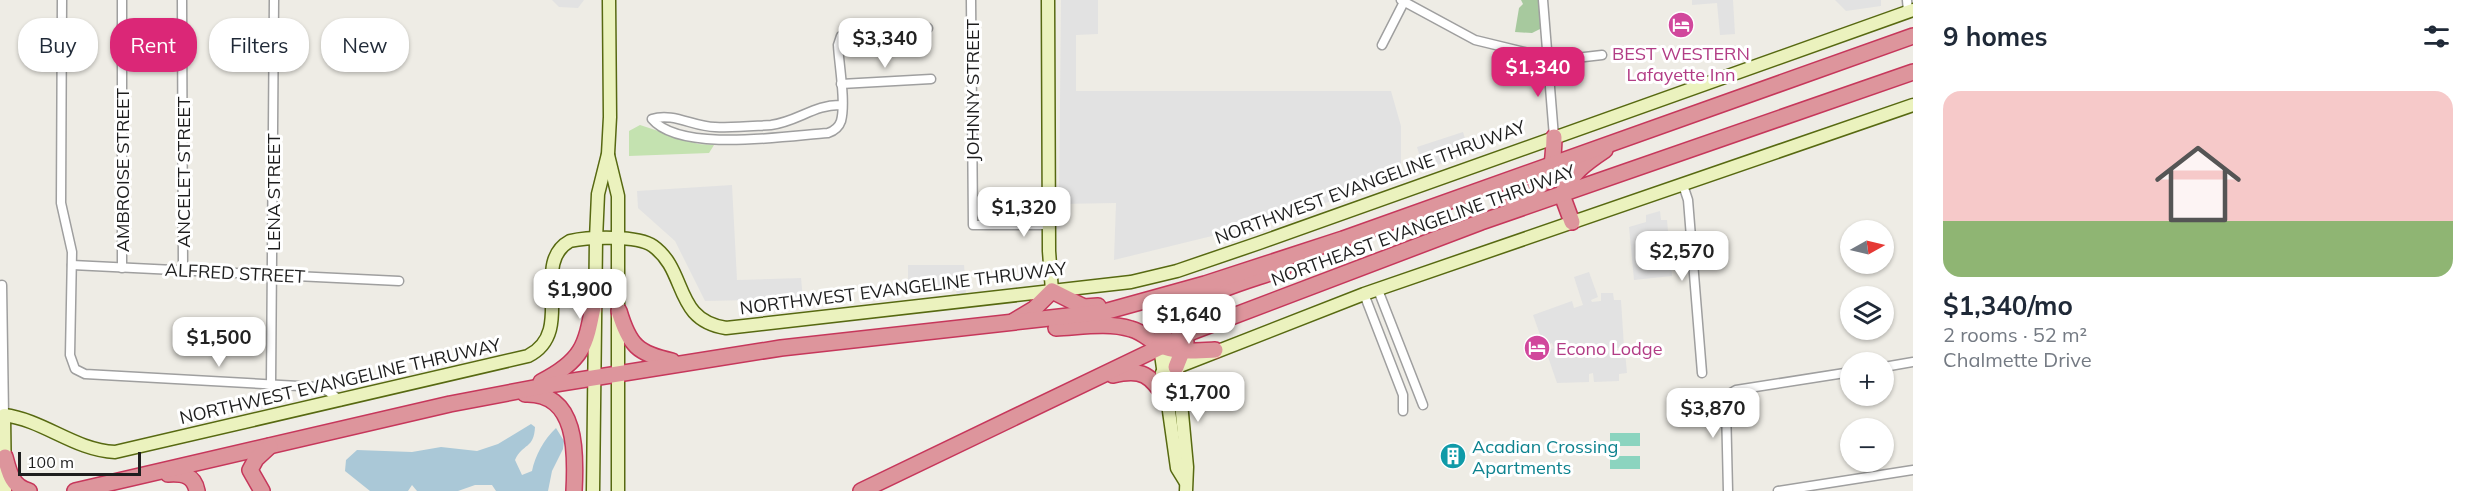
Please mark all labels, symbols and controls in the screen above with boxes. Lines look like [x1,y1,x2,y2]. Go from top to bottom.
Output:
hotel icon: BEST WESTERN Lafayette Inn [1666,10,1696,40]
chip: Buy [18,18,98,72]
chip: Rent [110,18,197,72]
chip: Filters [209,18,309,72]
chip: New [321,18,409,72]
pin: $3,340 [836,18,934,69]
street label: JOHNNY STREET [961,19,984,161]
text: 9 homes [1943,20,2047,53]
icon: filters [2420,20,2453,53]
text: $3,340 [853,25,917,50]
place label: BEST WESTERN Lafayette Inn [1612,42,1750,86]
pin: $1,340 [1489,47,1587,98]
text: $1,340 [1506,54,1570,79]
street label: AMBROISE STREET [111,88,134,252]
street label: ANCELET STREET [172,96,195,248]
street label: NORTHWEST EVANGELINE THRUWAY [1212,115,1530,249]
icon: home [2144,130,2252,238]
street label: LENA STREET [262,133,285,251]
street label: NORTHEAST EVANGELINE THRUWAY [1268,159,1579,291]
pin: $1,320 [975,187,1073,238]
text: $1,320 [992,194,1056,219]
north arrow [1840,220,1894,274]
map controls [1840,220,1894,472]
pin: $2,570 [1633,231,1731,282]
text: $2,570 [1650,238,1714,263]
street label: NORTHWEST EVANGELINE THRUWAY [738,256,1069,319]
street label: ALFRED STREET [164,258,306,288]
pin: $1,900 [531,269,629,320]
text: $1,900 [548,276,612,301]
button: layers [1840,286,1894,340]
text: $1,340/mo [1943,289,2073,322]
pin: $1,640 [1140,294,1238,345]
text: $1,640 [1157,301,1221,326]
pin: $1,500 [170,317,268,368]
text: 2 rooms · 52 m² [1943,322,2087,347]
text: $1,500 [187,324,251,349]
street label: NORTHWEST EVANGELINE THRUWAY [177,333,504,429]
hotel icon: Econo Lodge [1522,333,1552,363]
place label: Econo Lodge [1556,337,1663,360]
text: Chalmette Drive [1943,347,2092,372]
button: + [1840,352,1894,406]
pin: $1,700 [1149,372,1247,423]
text: $1,700 [1166,379,1230,404]
pin: $3,870 [1664,388,1762,439]
text: $3,870 [1681,395,1745,420]
button: − [1840,418,1894,472]
place label: Acadian Crossing Apartments [1472,435,1618,479]
building icon: Acadian Crossing Apartments [1438,441,1468,471]
scale bar [18,449,141,476]
text: 100 m [27,452,74,472]

